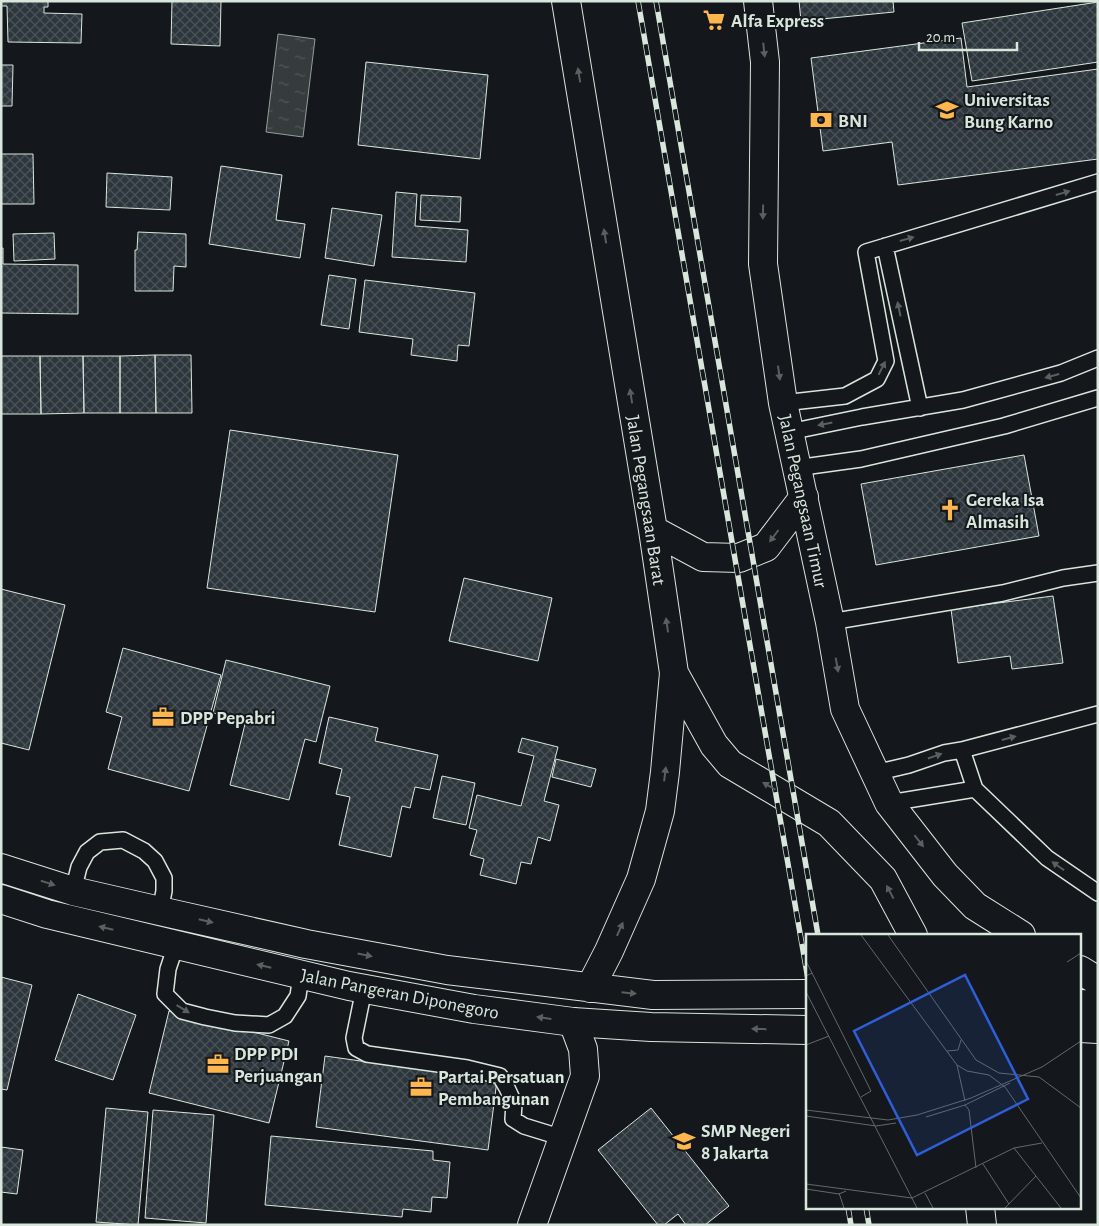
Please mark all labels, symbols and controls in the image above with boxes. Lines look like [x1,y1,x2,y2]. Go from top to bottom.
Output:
supermarket icon: Alfa Express [701,7,727,33]
place label: Alfa Express [731,12,824,31]
scale bar [919,20,1016,52]
text: 20 m [926,30,955,45]
one-way arrow [760,42,768,58]
one-way arrow [574,67,582,83]
place label: Universitas Bung Karno [964,91,1053,132]
school or university icon: Universitas Bung Karno [934,97,960,123]
bank icon: BNI [808,107,834,133]
place label: BNI [838,112,868,131]
one-way arrow [1055,188,1070,196]
one-way arrow [759,204,767,220]
one-way arrow [600,227,608,243]
one-way arrow [900,234,915,242]
one-way arrow [895,301,903,316]
one-way arrow [878,361,886,376]
one-way arrow [775,366,783,382]
one-way arrow [1045,372,1060,380]
one-way arrow [627,388,635,404]
street label: Jalan Pegangsaan Timur [775,413,830,590]
street label: Jalan Pegangsaan Barat [623,414,668,587]
one-way arrow [817,421,833,429]
place label: Gereka Isa Almasih [966,491,1044,532]
church icon: Gereka Isa Almasih [937,497,963,523]
one-way arrow [769,529,780,542]
one-way arrow [663,617,671,633]
one-way arrow [833,657,841,673]
office icon: DPP Pepabri [150,704,176,730]
place label: DPP Pepabri [180,709,276,728]
one-way arrow [1002,733,1017,741]
one-way arrow [928,752,943,760]
one-way arrow [661,766,669,782]
one-way arrow [763,782,776,791]
one-way arrow [913,834,924,847]
one-way arrow [1051,861,1065,871]
one-way arrow [40,879,55,887]
one-way arrow [885,885,894,899]
one-way arrow [198,917,213,925]
one-way arrow [616,922,624,936]
one-way arrow [99,924,114,932]
inset map [806,934,1082,1208]
one-way arrow [357,951,373,959]
one-way arrow [257,962,272,970]
street label: Jalan Pangeran Diponegoro [299,966,501,1023]
one-way arrow [622,989,638,997]
one-way arrow [175,1005,190,1013]
one-way arrow [536,1014,552,1022]
one-way arrow [751,1025,767,1033]
place label: DPP PDI Perjuangan [234,1045,322,1086]
office icon: DPP PDI Perjuangan [205,1051,231,1077]
place label: Partai Persatuan Pembangunan [438,1068,565,1109]
office icon: Partai Persatuan Pembangunan [408,1074,434,1100]
place label: SMP Negeri 8 Jakarta [701,1122,791,1163]
school or university icon: SMP Negeri 8 Jakarta [671,1128,697,1154]

